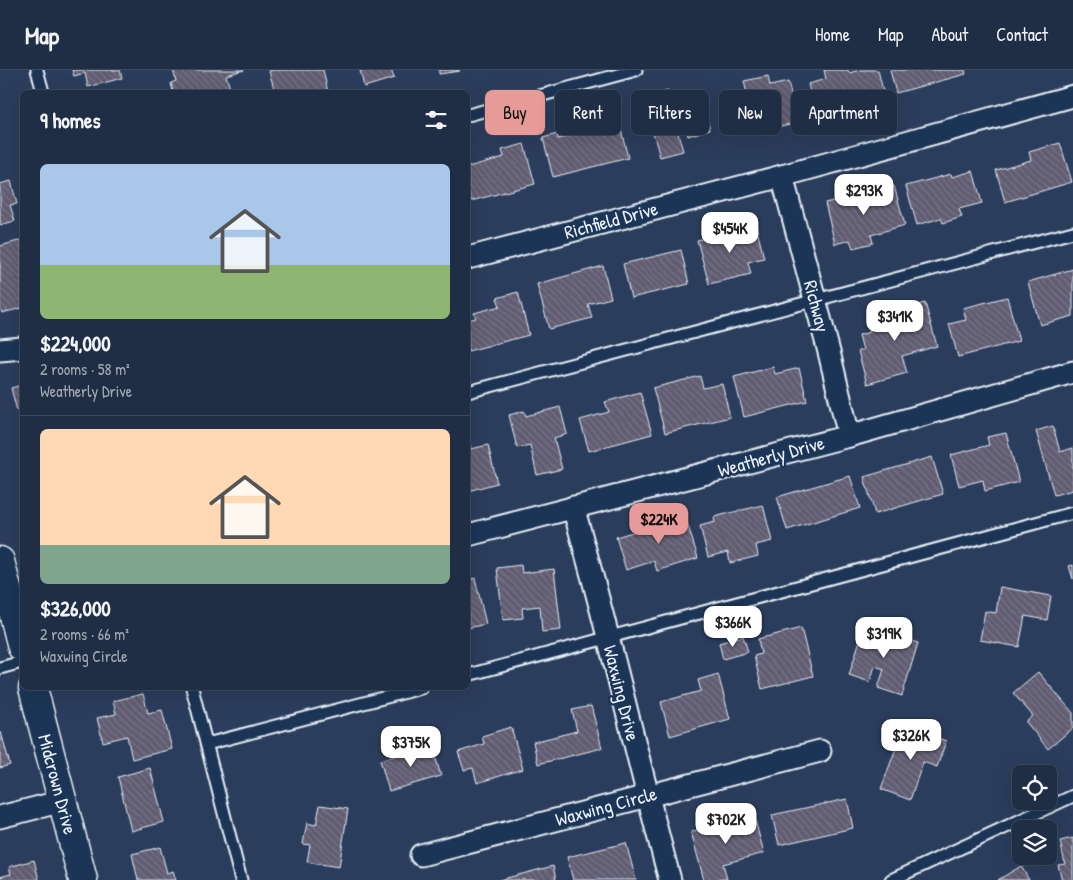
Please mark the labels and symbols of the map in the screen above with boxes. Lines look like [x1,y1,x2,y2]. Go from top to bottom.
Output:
pin: $293K [829,174,899,216]
street label: Richfield Drive [561,195,661,245]
pin: $454K [695,212,765,254]
street label: Richway [798,277,836,335]
pin: $341K [860,300,930,342]
street label: Weatherly Drive [715,429,828,483]
pin: $224K [624,502,694,545]
pin: $366K [698,606,768,648]
pin: $319K [849,616,919,659]
street label: Waxwing Drive [598,642,647,744]
pin: $326K [876,718,946,761]
pin: $375K [376,726,446,768]
street label: Midcrown Drive [32,731,84,837]
street label: Waxwing Circle [552,780,660,832]
pin: $702K [691,802,761,845]

